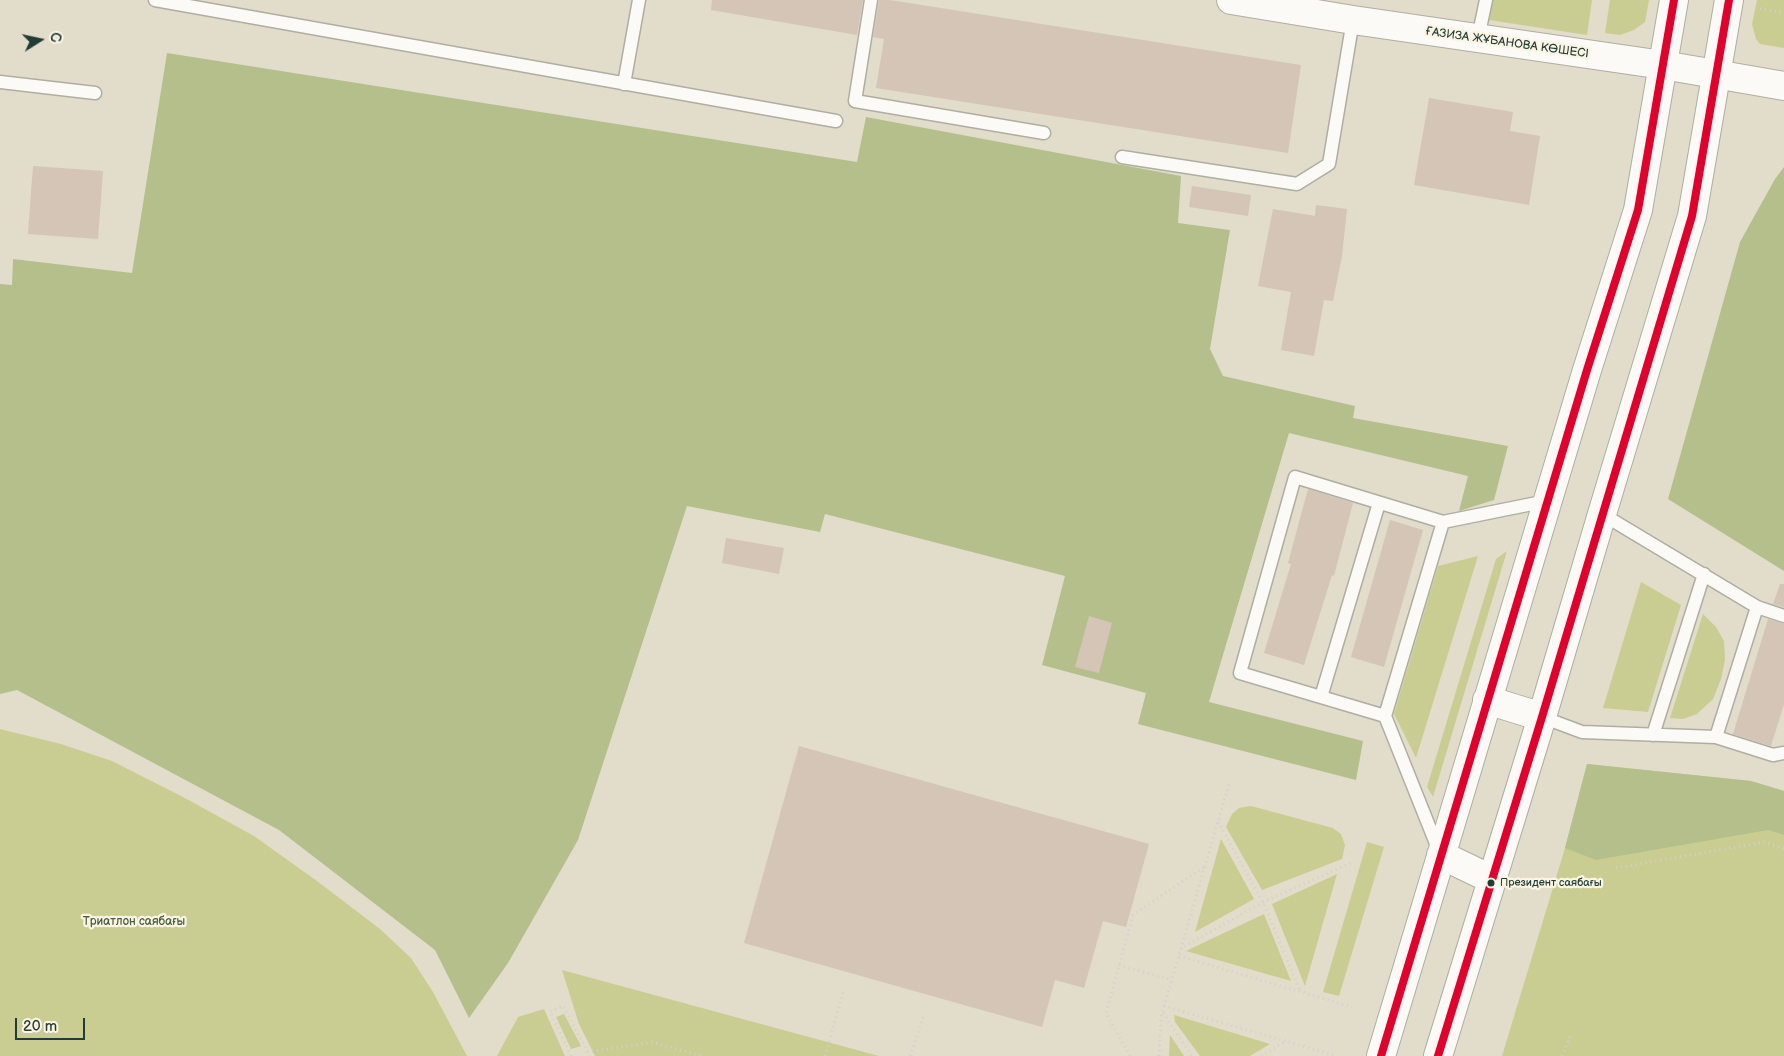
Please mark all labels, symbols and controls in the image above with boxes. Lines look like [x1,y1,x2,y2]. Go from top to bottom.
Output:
north arrow [15,15,65,65]
street label: ҒАЗИЗА ЖҰБАНОВА КӨШЕСІ [1424,24,1590,62]
text: С [46,31,64,44]
place label: Президент саябағы [1500,876,1602,890]
marker: Президент саябағы [1486,878,1496,888]
park label: Триатлон саябағы [83,915,185,929]
scale bar [18,1008,88,1040]
text: 20 m [23,1017,57,1036]

